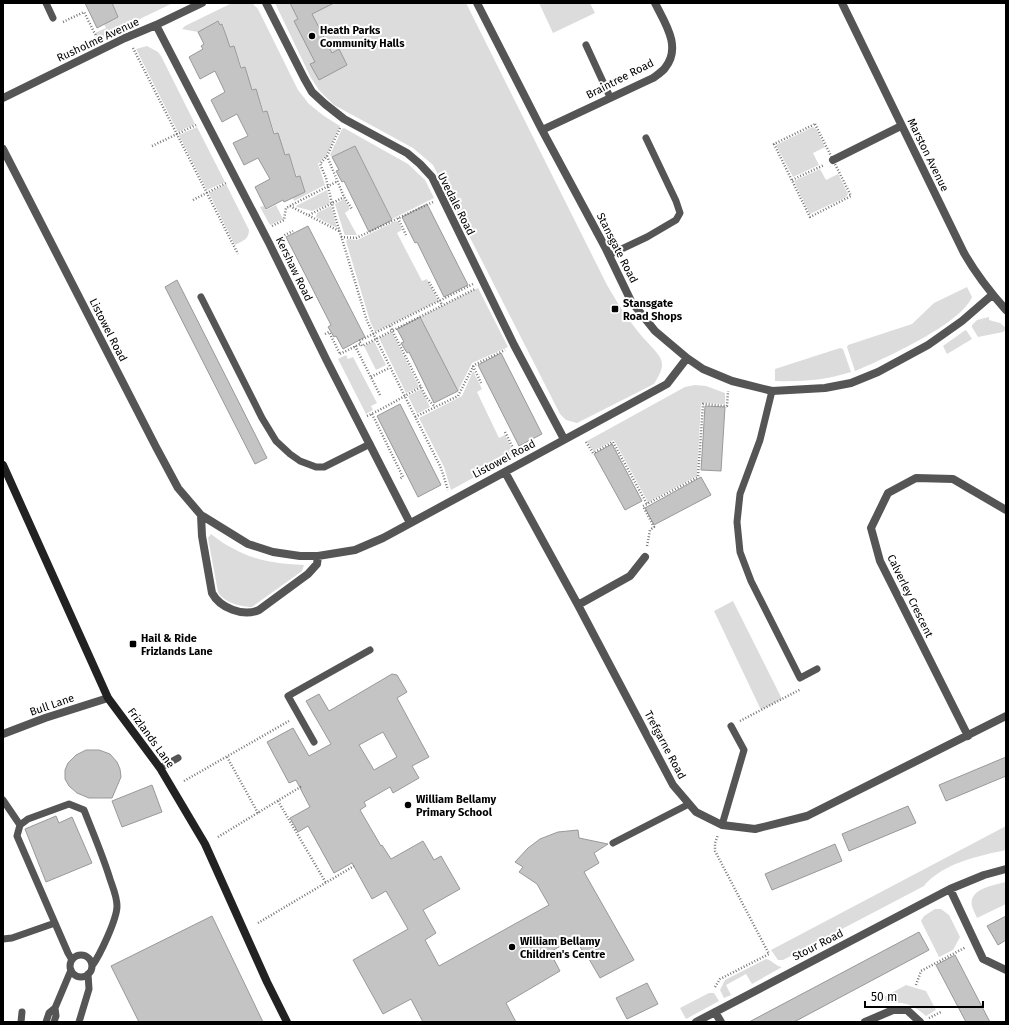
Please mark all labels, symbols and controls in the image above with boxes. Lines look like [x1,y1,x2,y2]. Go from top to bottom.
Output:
street label: Rusholme Avenue [55,15,141,65]
place label: Heath Parks Community Halls [320,24,405,50]
marker: Heath Parks Community Halls [307,31,317,41]
street label: Braintree Road [584,56,656,102]
street label: Marston Avenue [905,116,951,194]
street label: Uvedale Road [435,171,477,237]
street label: Stansgate Road [594,211,640,285]
street label: Kershaw Road [273,235,315,303]
street label: Listowel Road [86,296,130,364]
place label: Stansgate Road Shops [623,297,683,323]
marker: Stansgate Road Shops [610,304,620,314]
street label: Listowel Road [470,437,538,481]
street label: Calverley Crescent [884,552,936,640]
place label: Hail & Ride Frizlands Lane [141,632,213,658]
marker: Hail & Ride Frizlands Lane [128,639,138,649]
street label: Bull Lane [28,691,76,719]
street label: Frizlands Lane [125,705,177,771]
street label: Trefgarne Road [642,709,688,781]
place label: William Bellamy Primary School [416,793,497,819]
marker: William Bellamy Primary School [403,800,413,810]
street label: Stour Road [790,927,846,963]
place label: William Bellamy Children's Centre [520,935,605,961]
marker: William Bellamy Children's Centre [507,942,517,952]
scale bar [865,983,983,1009]
text: 50 m [871,990,897,1004]

